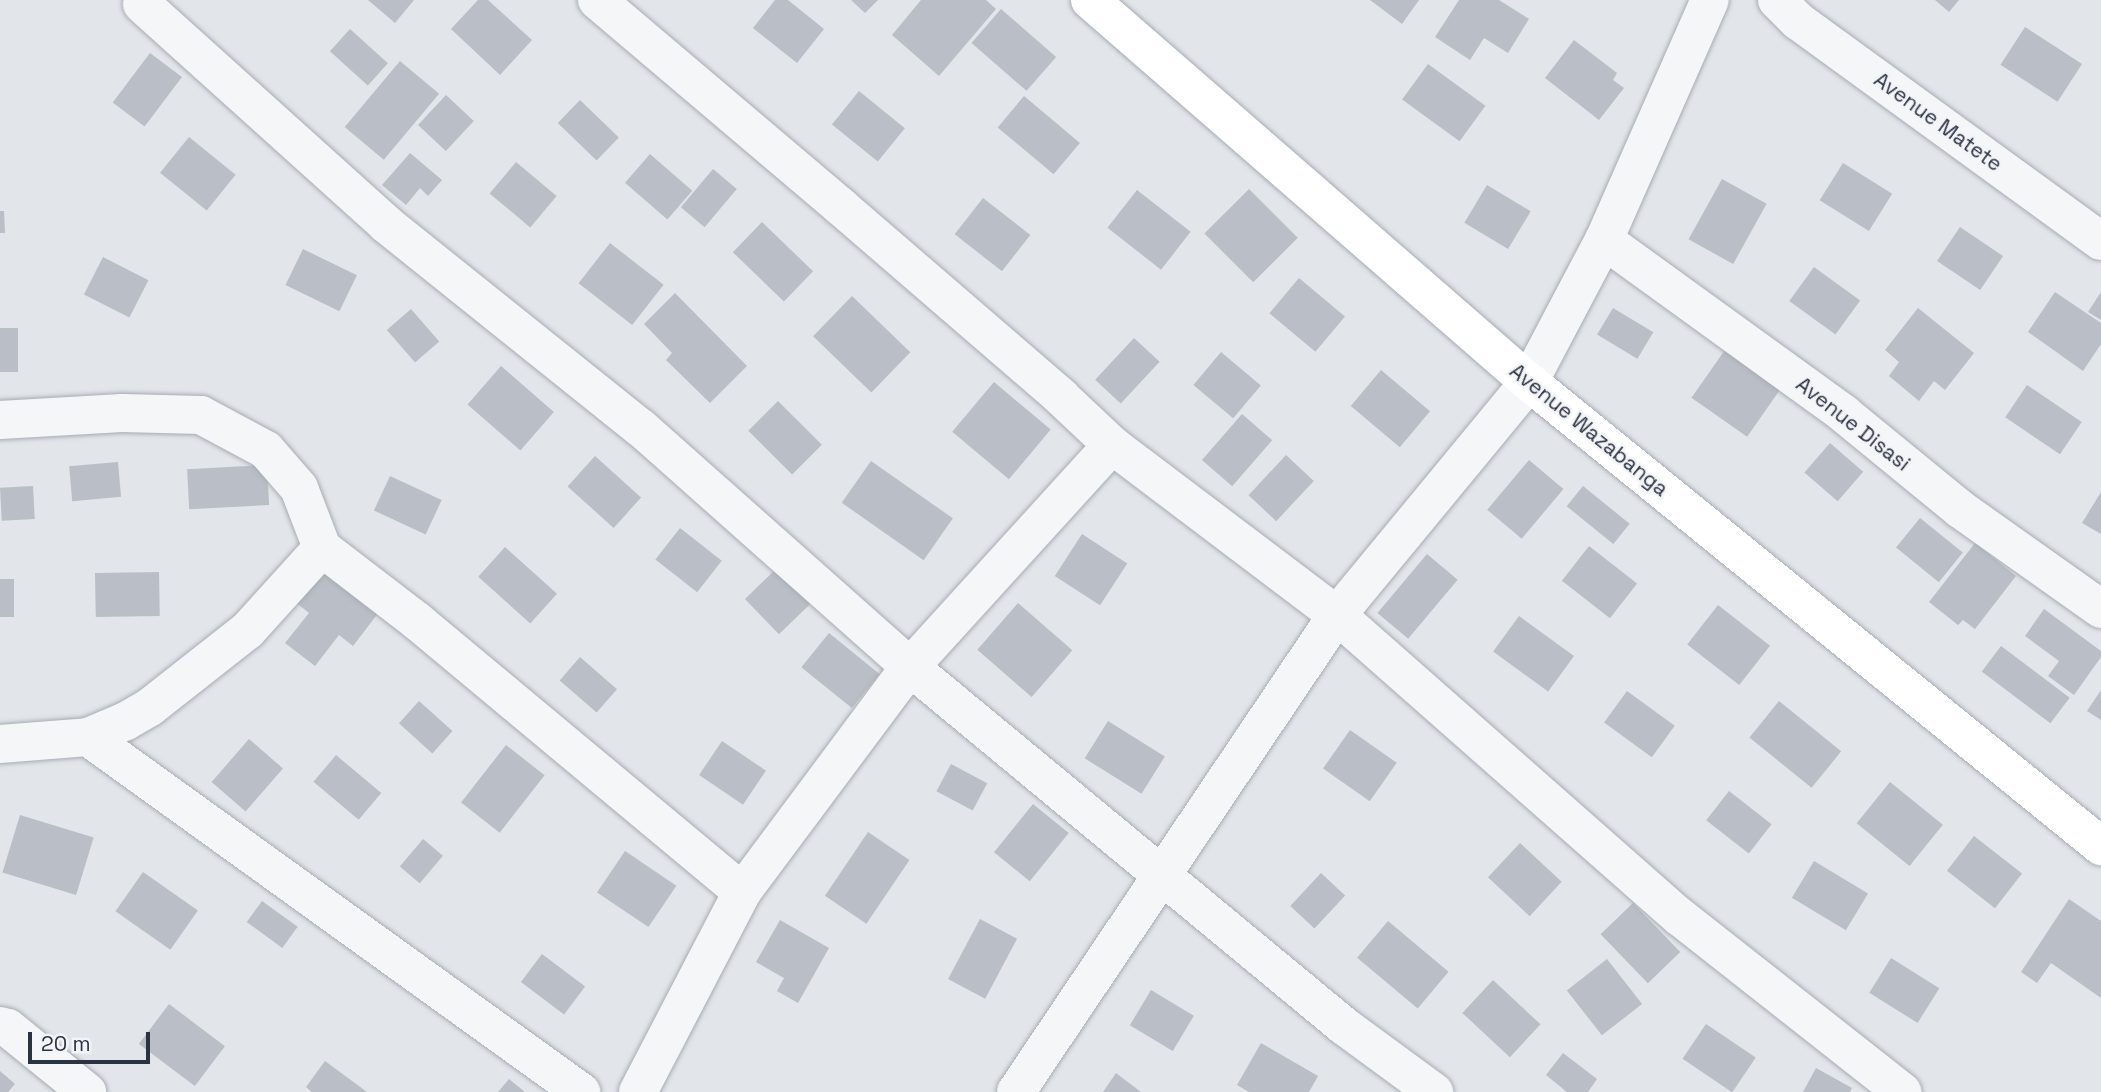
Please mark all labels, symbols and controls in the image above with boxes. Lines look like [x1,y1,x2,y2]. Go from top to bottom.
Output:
street label: Avenue Matete [1869,67,2007,177]
street label: Avenue Wazabanga [1505,358,1673,502]
street label: Avenue Disasi [1791,372,1915,476]
scale bar [32,1018,154,1062]
text: 20 m [41,1030,91,1057]

